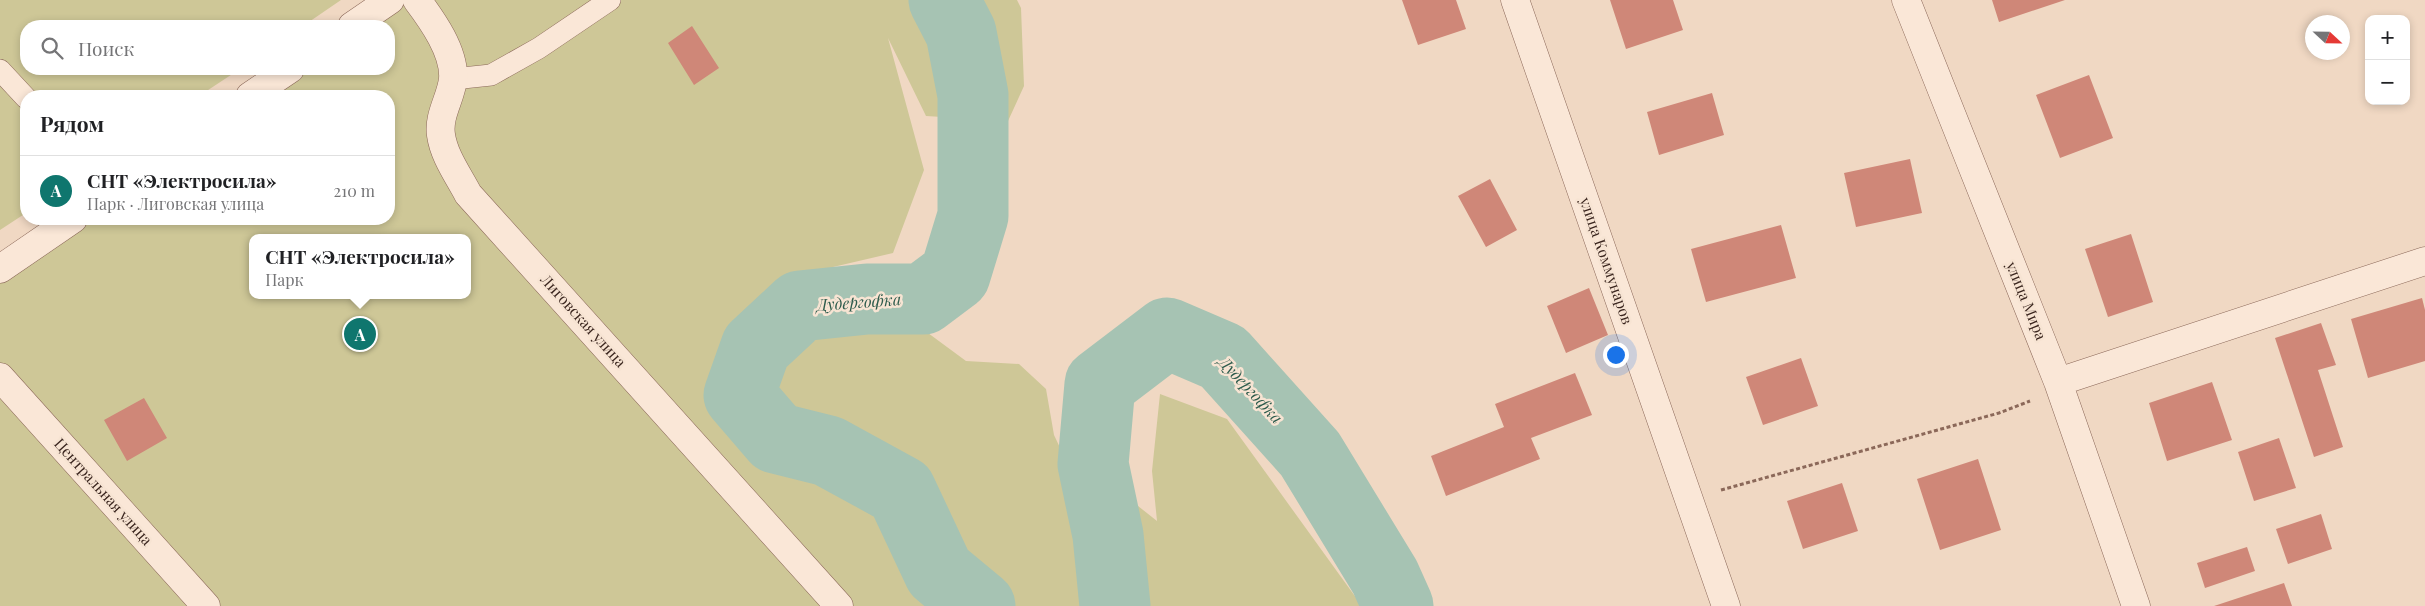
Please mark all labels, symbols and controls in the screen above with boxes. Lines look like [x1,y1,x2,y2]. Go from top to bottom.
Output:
north arrow [2305,15,2350,60]
map controls [2365,15,2410,105]
button: + [2365,15,2410,60]
search box [20,20,395,75]
icon: search [38,34,66,62]
text: Поиск [78,35,134,61]
button: − [2365,60,2410,105]
text: Рядом [40,109,104,137]
text: СНТ «Электросила» [87,167,277,193]
text: A [51,180,61,201]
text: 210 m [334,180,375,201]
text: Парк · Лиговская улица [87,193,264,214]
street label: улица Коммунаров [1576,194,1638,327]
popup [249,234,471,299]
text: СНТ «Электросила» [265,243,455,269]
street label: улица Мира [2002,258,2052,343]
text: Парк [265,269,304,290]
street label: Лиговская улица [536,269,631,372]
water label: Дудергофка [813,288,902,315]
pin: A [344,315,376,353]
your location [1603,342,1629,368]
water label: Дудергофка [1213,349,1288,428]
street label: Центральная улица [50,433,158,550]

